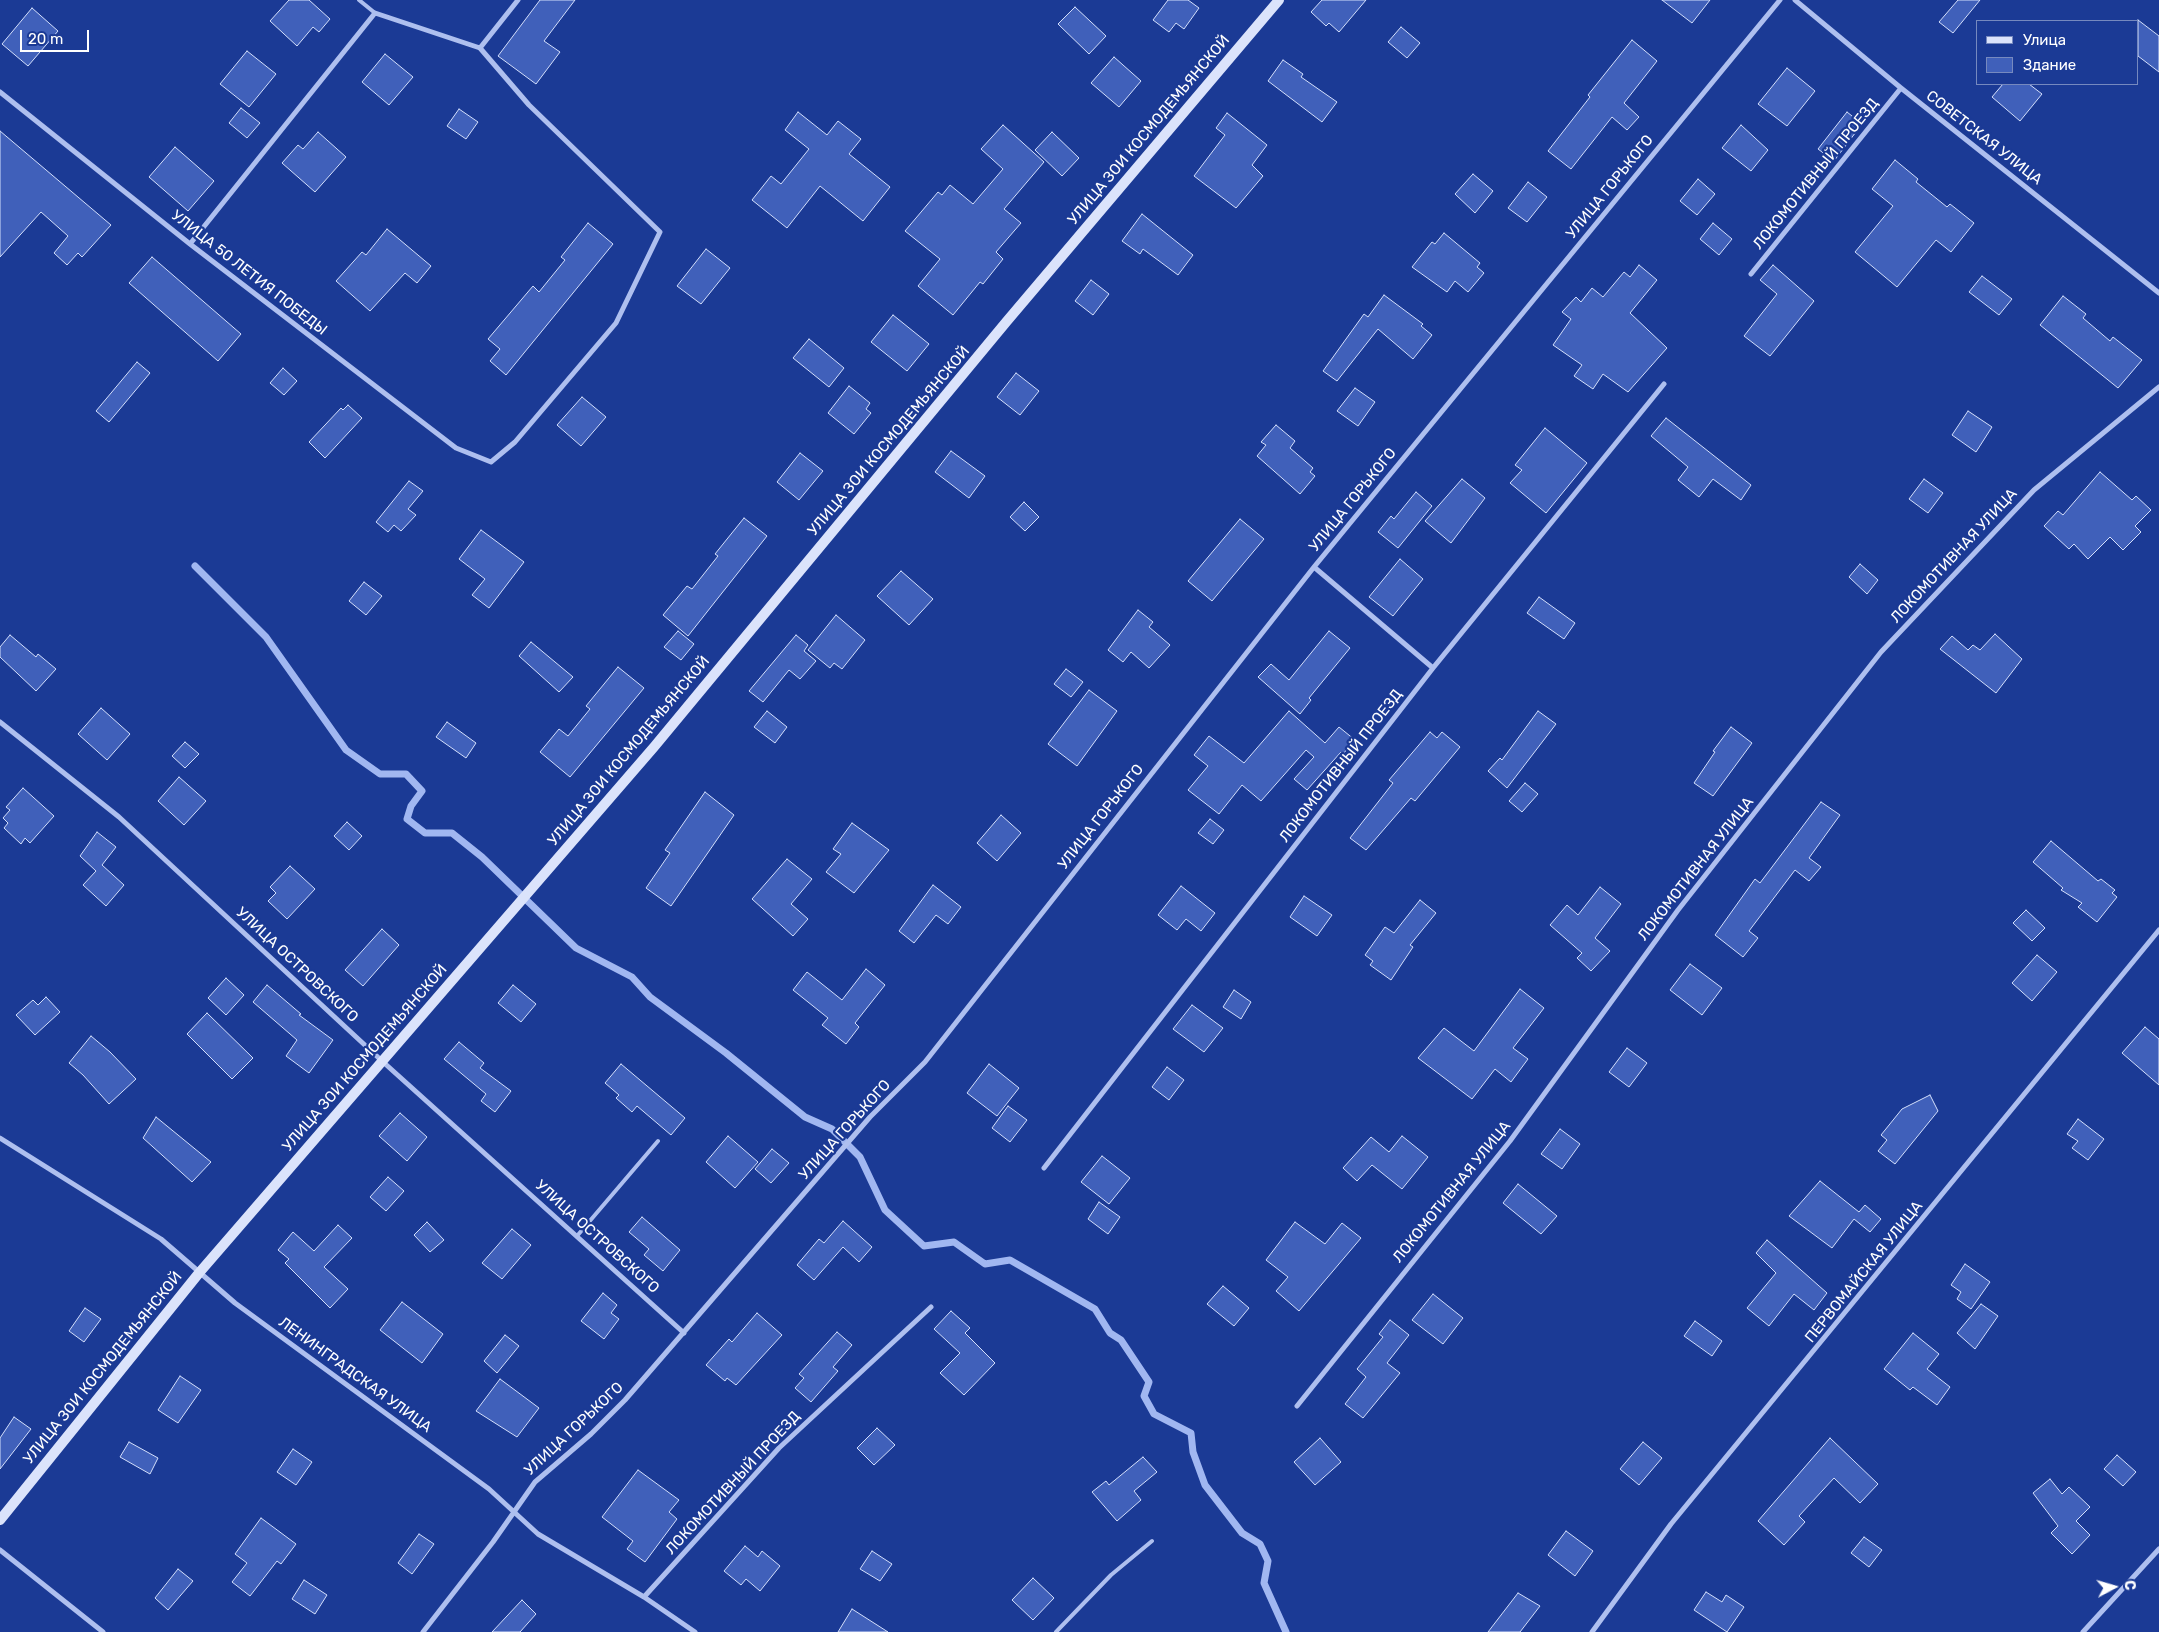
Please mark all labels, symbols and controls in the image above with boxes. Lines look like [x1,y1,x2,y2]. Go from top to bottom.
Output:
scale bar [22,20,91,52]
legend [1976,20,2139,85]
text: 20 m [28,30,63,48]
text: Улица [2023,31,2066,49]
street label: УЛИЦА ЗОИ КОСМОДЕМЬЯНСКОЙ [1064,32,1234,228]
text: Здание [2023,56,2076,74]
street label: СОВЕТСКАЯ УЛИЦА [1922,87,2046,189]
street label: ЛОКОМОТИВНЫЙ ПРОЕЗД [1749,95,1883,253]
street label: УЛИЦА ГОРЬКОГО [1563,131,1657,243]
street label: УЛИЦА 50 ЛЕТИЯ ПОБЕДЫ [168,207,330,339]
street label: УЛИЦА ЗОИ КОСМОДЕМЬЯНСКОЙ [804,343,974,539]
street label: УЛИЦА ГОРЬКОГО [1306,444,1400,556]
street label: ЛОКОМОТИВНАЯ УЛИЦА [1887,485,2021,627]
street label: УЛИЦА ЗОИ КОСМОДЕМЬЯНСКОЙ [544,653,714,849]
street label: ЛОКОМОТИВНЫЙ ПРОЕЗД [1276,686,1406,846]
street label: УЛИЦА ГОРЬКОГО [1054,761,1148,873]
street label: ЛОКОМОТИВНАЯ УЛИЦА [1634,794,1758,944]
street label: УЛИЦА ОСТРОВСКОГО [232,904,362,1026]
street label: УЛИЦА ЗОИ КОСМОДЕМЬЯНСКОЙ [279,961,451,1155]
street label: УЛИЦА ГОРЬКОГО [795,1076,895,1184]
street label: ЛОКОМОТИВНАЯ УЛИЦА [1389,1117,1515,1267]
street label: УЛИЦА ОСТРОВСКОГО [531,1177,663,1297]
street label: ПЕРВОМАЙСКАЯ УЛИЦА [1801,1198,1927,1346]
street label: УЛИЦА ЗОИ КОСМОДЕМЬЯНСКОЙ [20,1268,186,1468]
street label: ЛЕНИНГРАДСКАЯ УЛИЦА [275,1313,435,1437]
street label: УЛИЦА ГОРЬКОГО [521,1379,627,1479]
street label: ЛОКОМОТИВНЫЙ ПРОЕЗД [662,1408,804,1558]
north arrow [2089,1562,2139,1612]
text: С [2120,1580,2138,1591]

